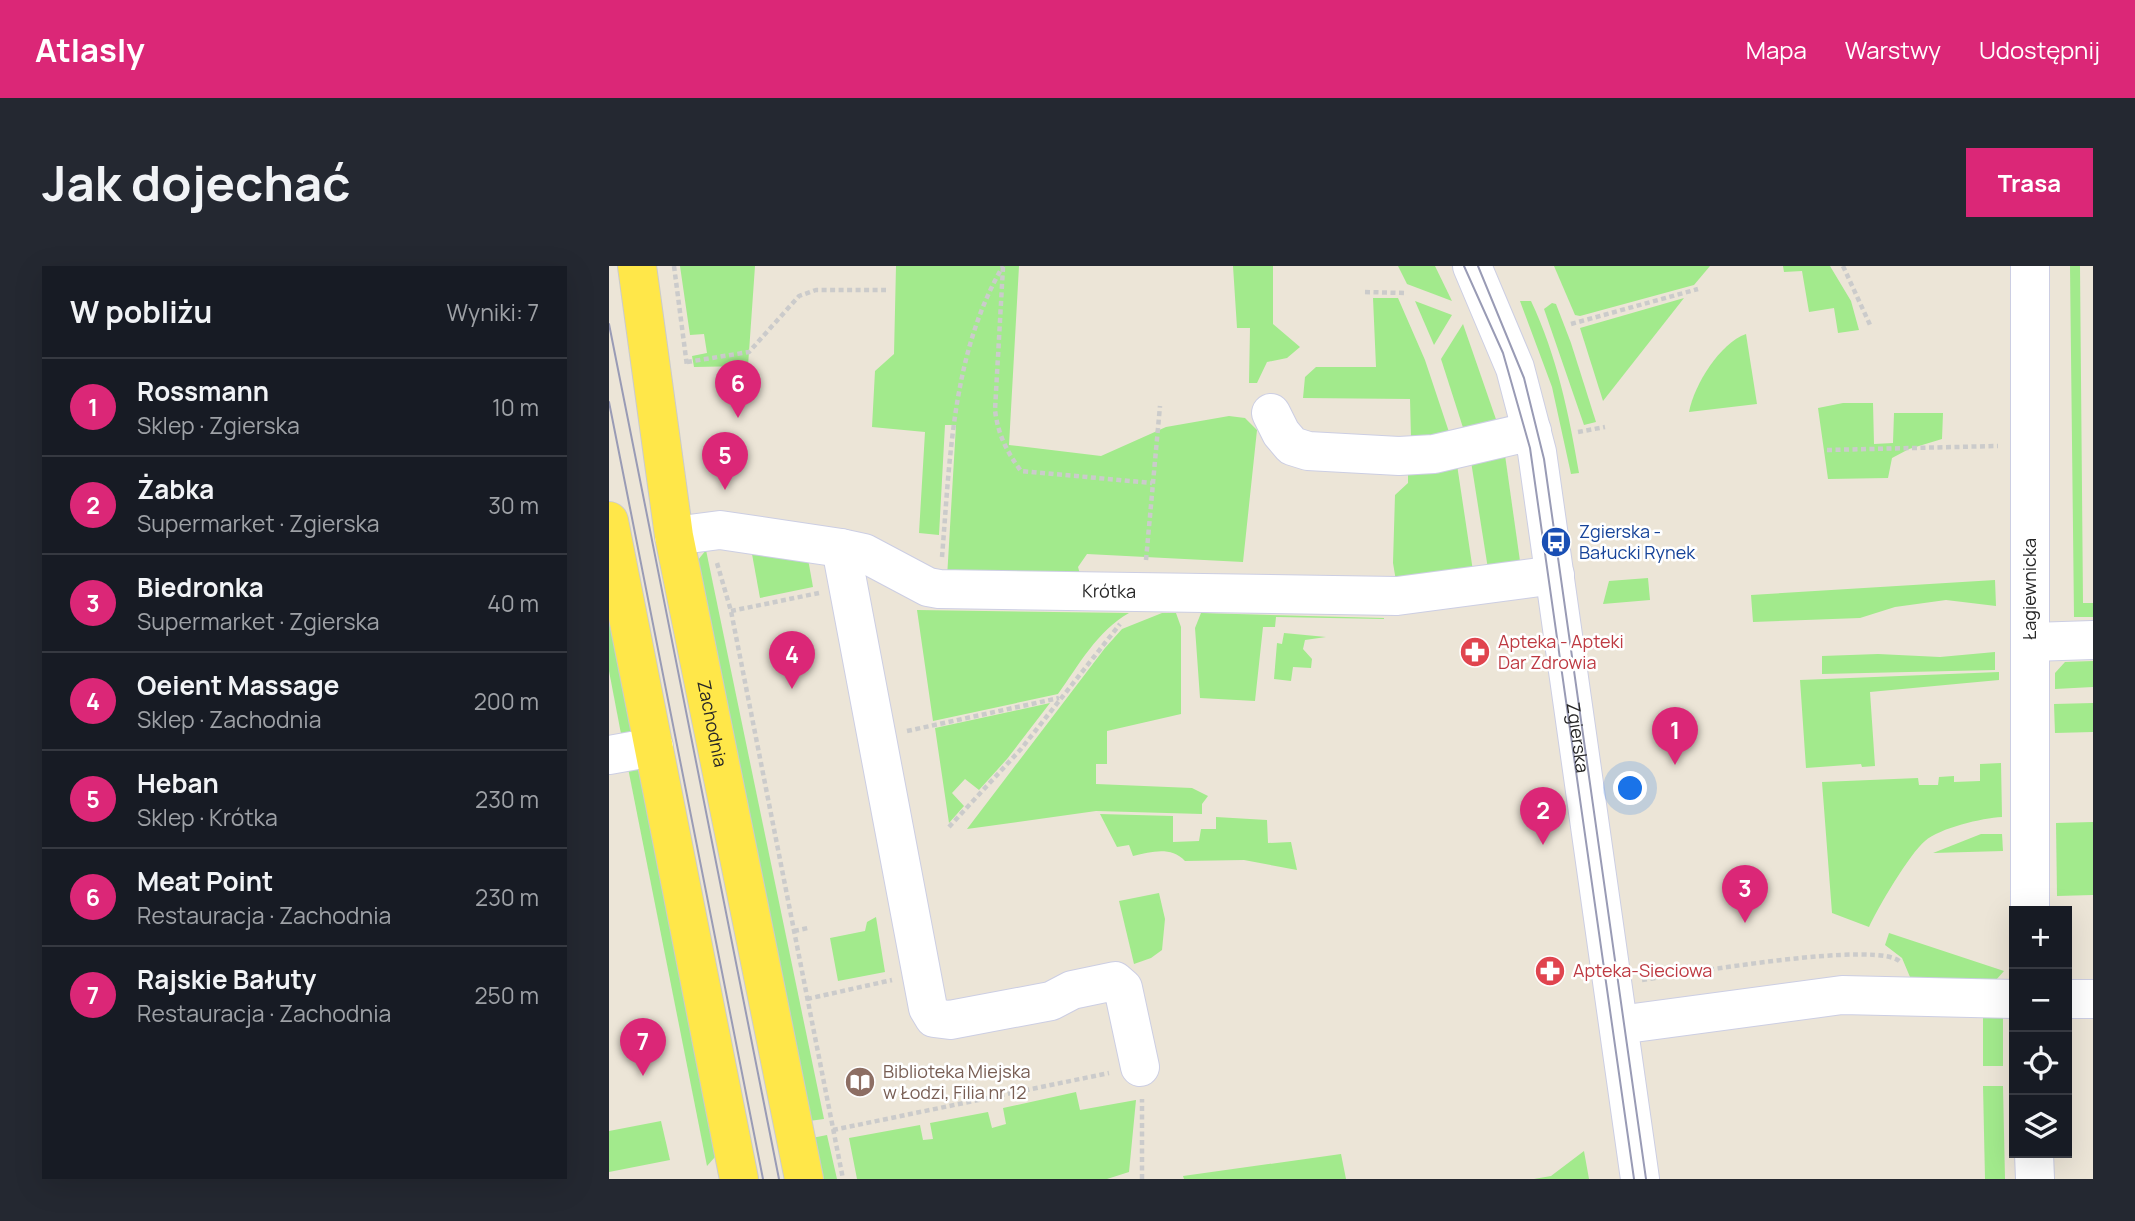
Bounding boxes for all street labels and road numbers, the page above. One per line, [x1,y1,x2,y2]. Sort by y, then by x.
street label: Łagiewnicka [2017,538,2041,640]
street label: Krótka [1082,578,1136,603]
street label: Zachodnia [692,678,733,769]
street label: Zgierska [1562,701,1595,774]

